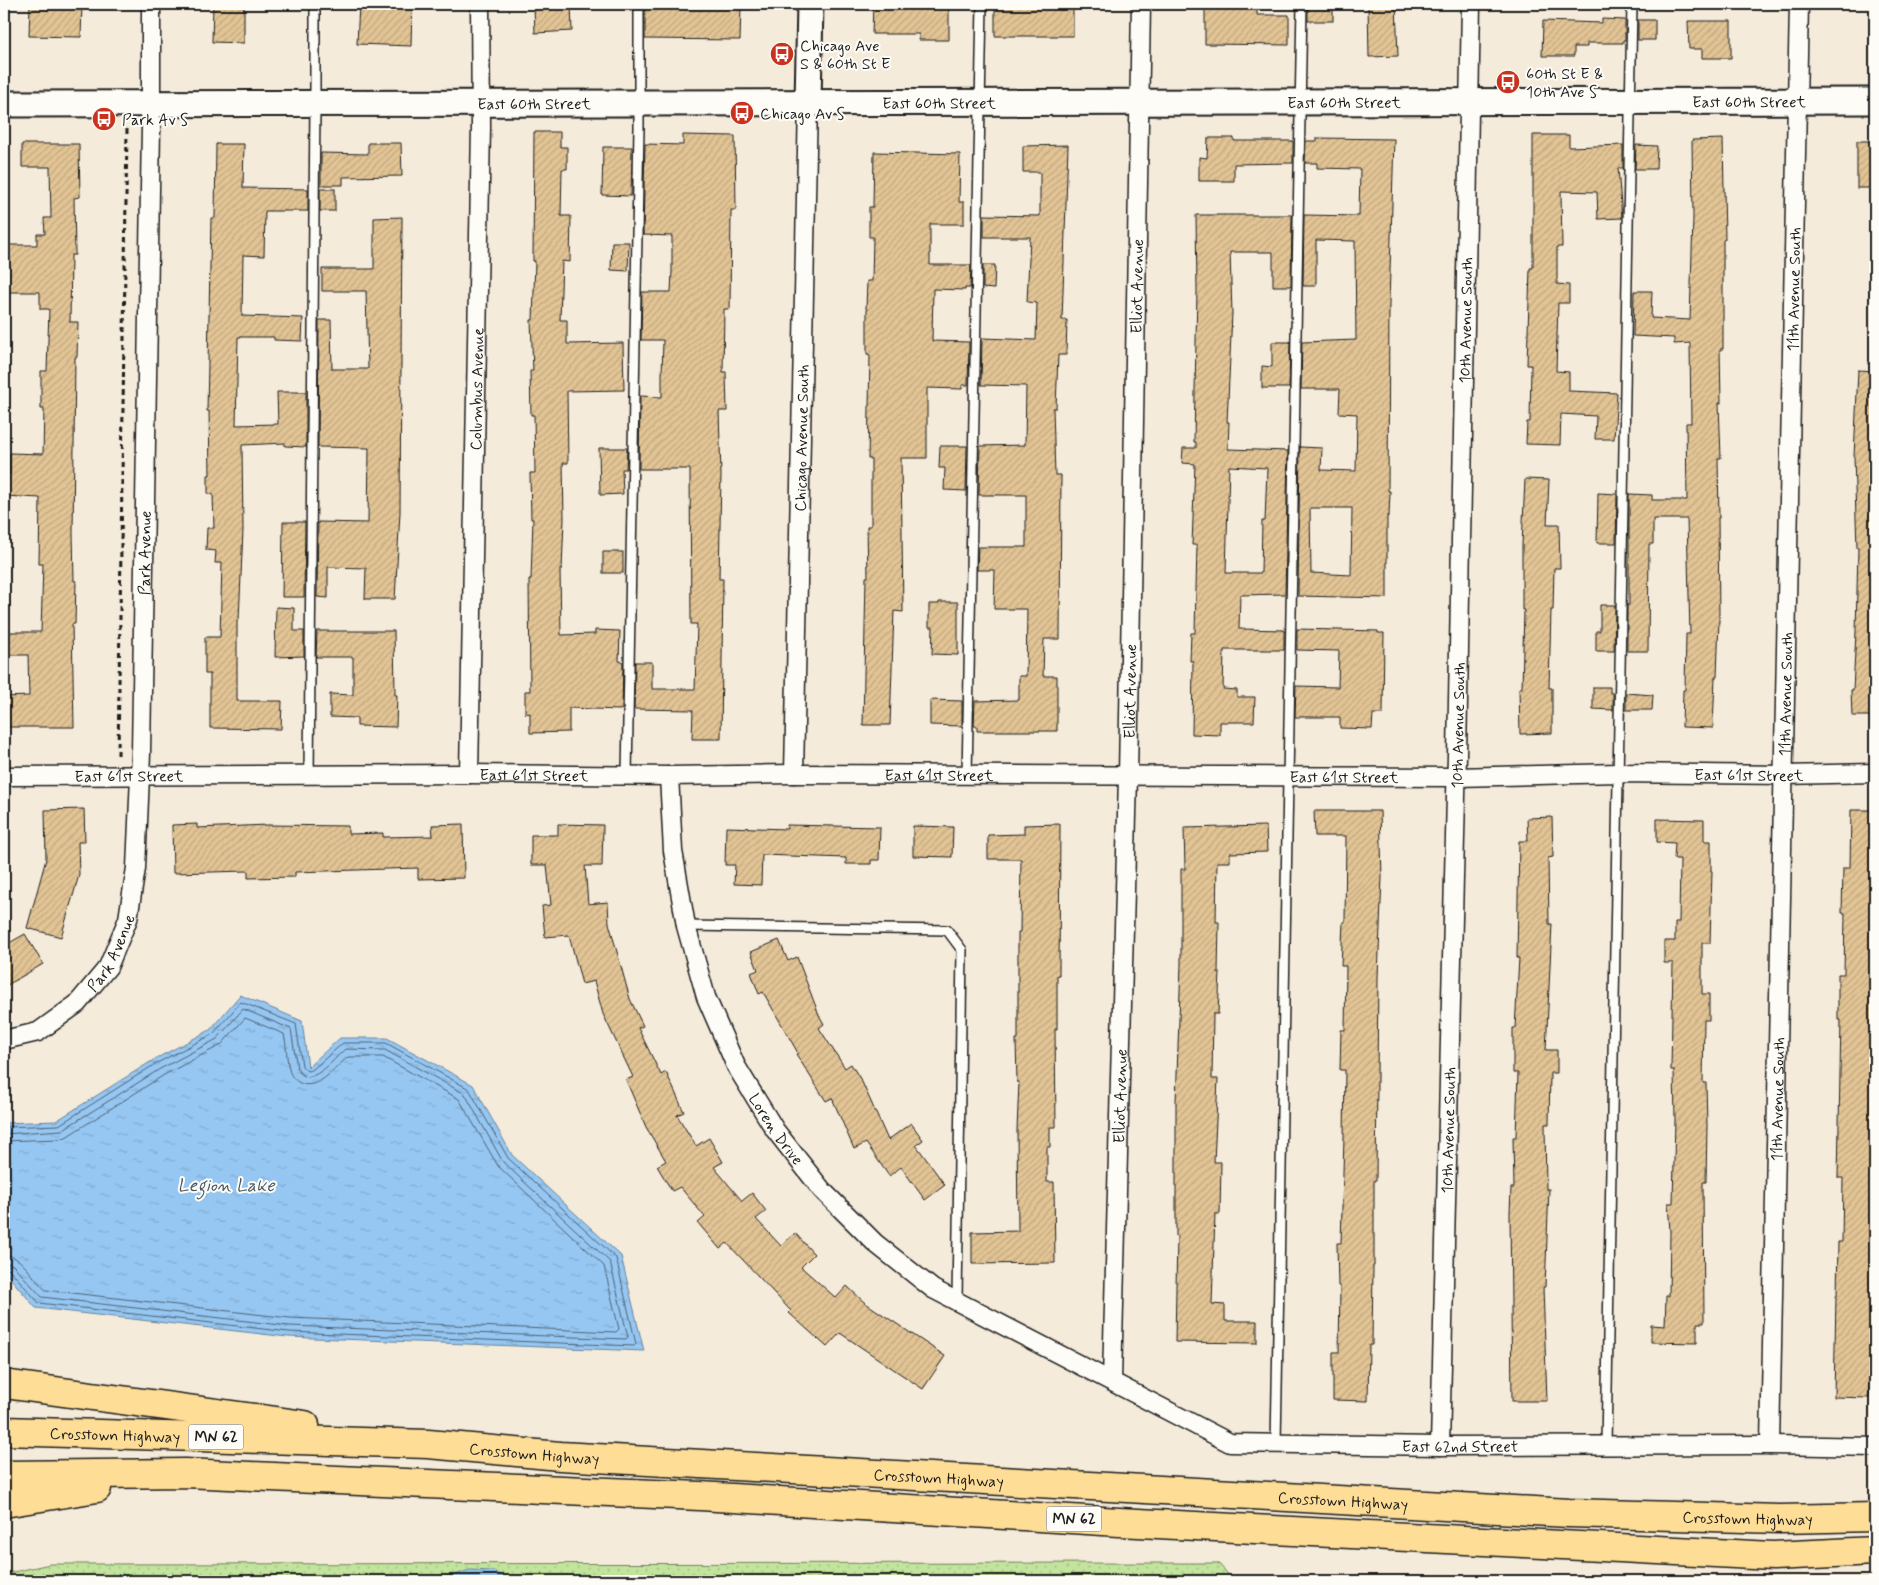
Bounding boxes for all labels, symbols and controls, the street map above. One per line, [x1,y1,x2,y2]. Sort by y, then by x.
place label: Chicago Ave S & 60th St E [800,36,890,75]
bus stop icon: Chicago Ave S & 60th St E [769,41,795,67]
place label: 60th St E & 10th Ave S [1526,64,1603,103]
bus stop icon: 60th St E & 10th Ave S [1495,69,1521,95]
street label: East 60th Street [1692,92,1806,113]
street label: East 60th Street [882,93,996,115]
street label: East 60th Street [1287,93,1401,114]
street label: East 60th Street [477,94,591,115]
bus stop icon: Chicago Av S [729,100,755,126]
place label: Chicago Av S [760,104,845,125]
bus stop icon: Park Av S [91,106,117,132]
place label: Park Av S [122,110,188,131]
street label: 11th Avenue South [1783,227,1807,352]
street label: Elliot Avenue [1126,239,1149,334]
street label: 10th Avenue South [1455,257,1478,384]
street label: Columbus Avenue [466,327,489,451]
street label: Chicago Avenue South [790,364,815,512]
street label: Park Avenue [135,511,157,595]
street label: 11th Avenue South [1775,632,1798,756]
street label: Elliot Avenue [1120,644,1142,739]
street label: 10th Avenue South [1447,662,1471,789]
street label: East 61st Street [479,765,589,787]
street label: East 61st Street [884,765,994,787]
street label: East 61st Street [1694,765,1804,787]
street label: East 61st Street [75,766,184,788]
street label: East 61st Street [1289,767,1399,789]
street label: Park Avenue [83,914,140,996]
street label: 11th Avenue South [1767,1037,1790,1161]
street label: Elliot Avenue [1109,1049,1133,1144]
street label: 10th Avenue South [1437,1067,1461,1194]
street label: Loren Drive [743,1090,807,1170]
water label: Legion Lake [177,1174,275,1200]
street label: Crosstown Highway [49,1423,180,1448]
road number: MN 62 [188,1424,244,1450]
street label: East 62nd Street [1402,1436,1519,1458]
street label: Crosstown Highway [468,1439,600,1470]
street label: Crosstown Highway [873,1465,1004,1493]
street label: Crosstown Highway [1277,1488,1409,1516]
road number: MN 62 [1046,1506,1102,1532]
street label: Crosstown Highway [1682,1507,1813,1531]

